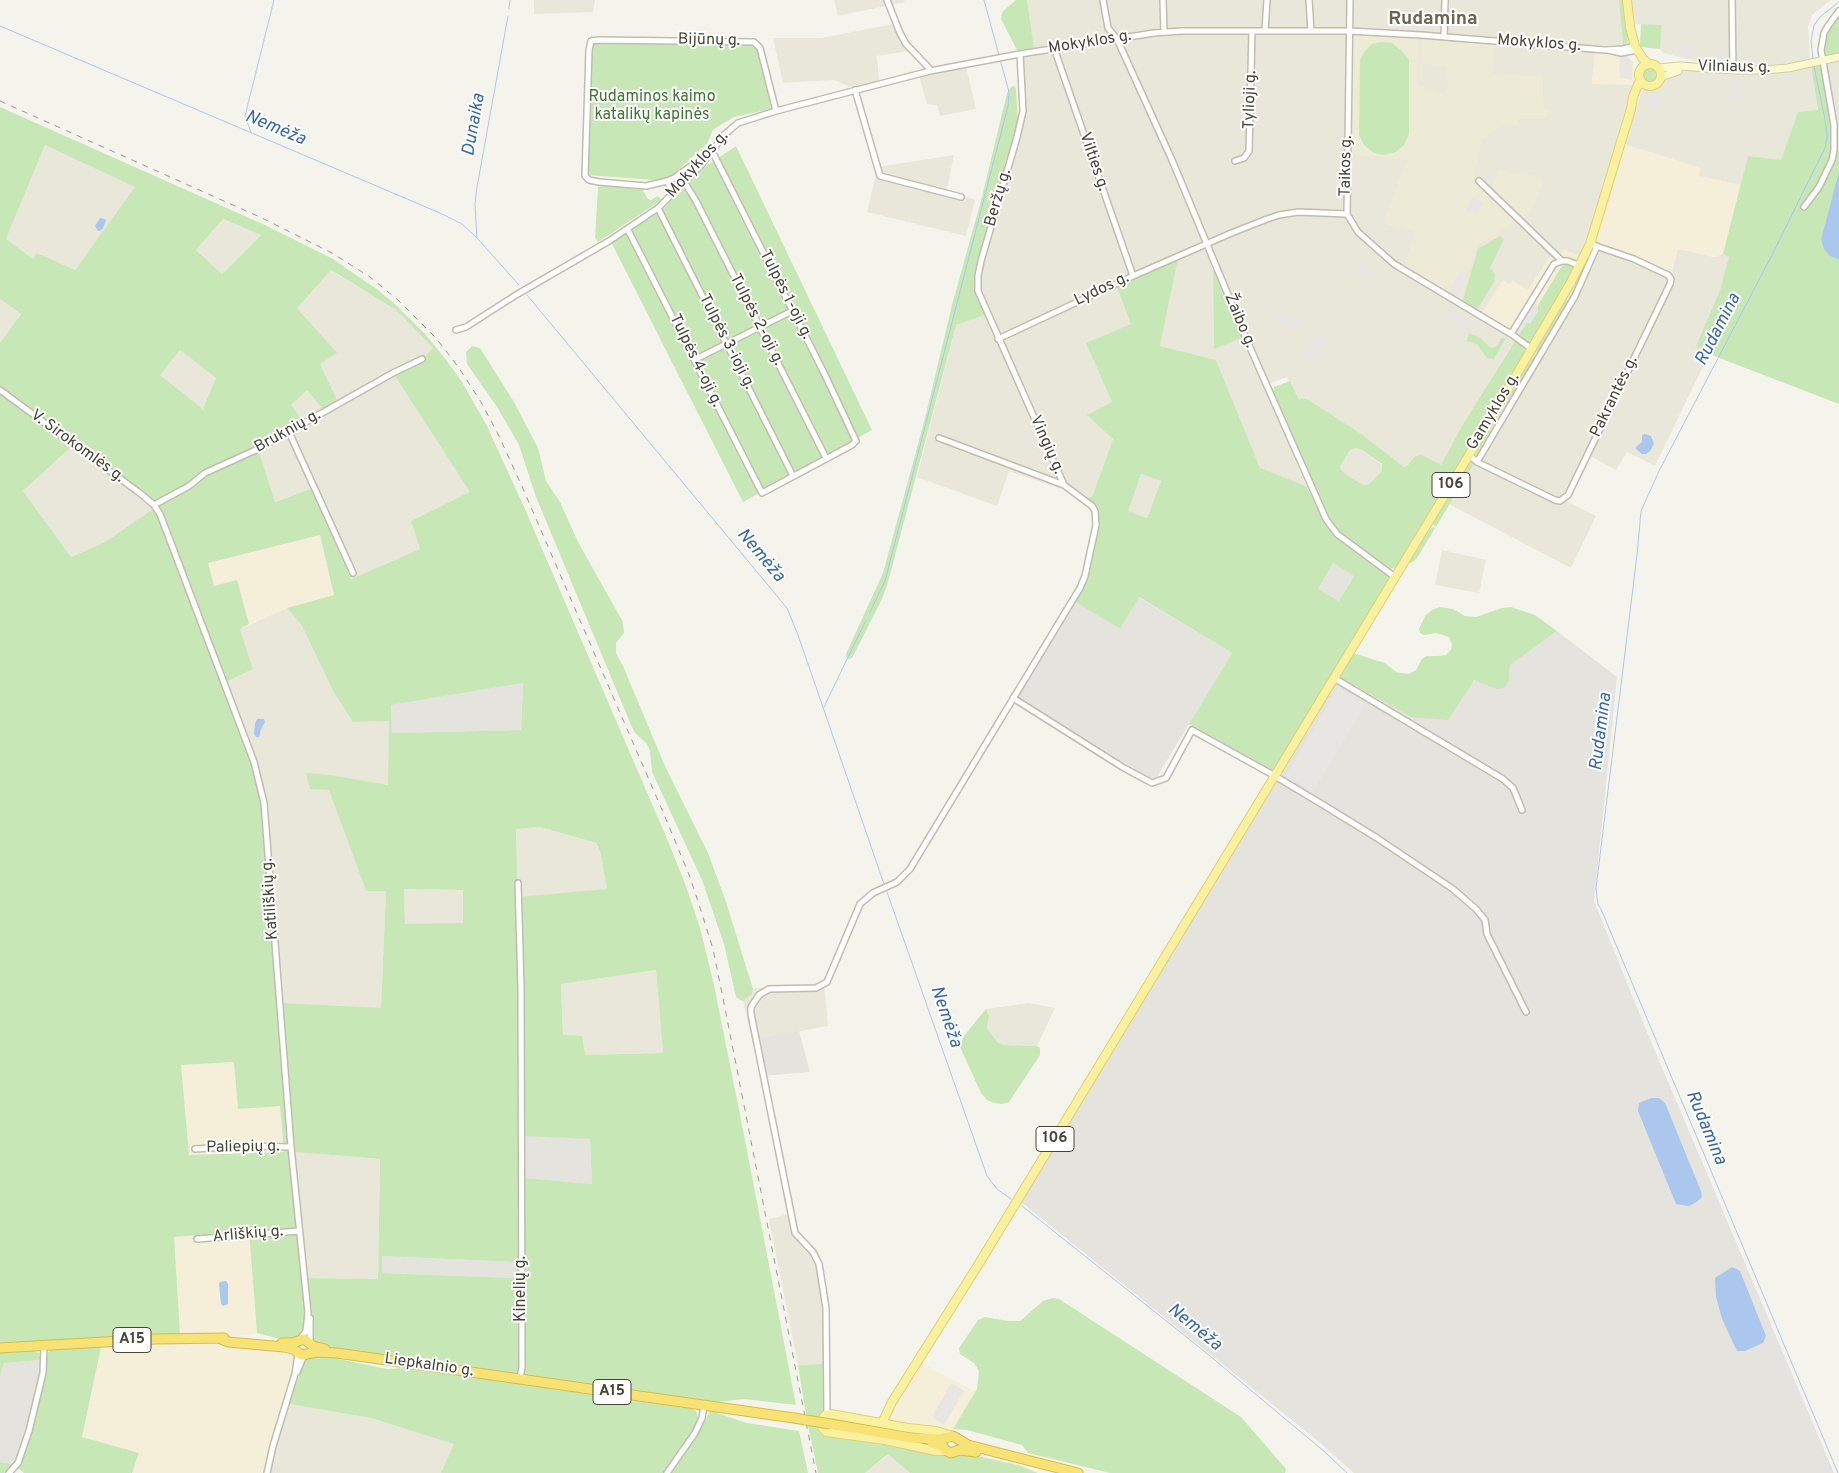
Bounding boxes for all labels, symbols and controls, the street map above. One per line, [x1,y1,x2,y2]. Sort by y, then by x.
district label: Rudamina [1388,9,1478,31]
street label: Mokyklos g. [1047,27,1133,59]
street label: Bijūnų g. [678,31,740,51]
street label: Mokyklos g. [1497,31,1581,57]
street label: Vilniaus g. [1697,58,1771,78]
street label: Tylioji g. [1240,70,1262,130]
park label: Rudaminos kaimo katalikų kapinės [588,88,716,126]
water label: Dunaika [459,92,491,158]
water label: Nemėža [242,107,308,151]
street label: Mokyklos g. [663,127,733,203]
street label: Vilties g. [1074,130,1112,194]
street label: Taikos g. [1337,135,1357,197]
street label: Beržų g. [982,167,1016,229]
street label: Tulpės 1-oji g. [754,247,816,343]
street label: Lydos g. [1072,269,1132,311]
street label: Tulpės 2-oji g. [725,271,787,369]
water label: Rudamina [1692,290,1746,370]
street label: Tulpės 3-ioji g. [694,291,758,393]
street label: Žaibo g. [1219,291,1259,351]
street label: Tulpės 4-oji g. [664,312,726,410]
street label: Pakrantės g. [1587,353,1643,441]
street label: Gamyklos g. [1463,370,1525,454]
street label: V. Sirokomlės g. [26,406,128,488]
street label: Bruknių g. [252,406,324,458]
street label: Vingių g. [1025,413,1067,477]
road number: 106 [1432,472,1470,498]
water label: Nemėža [731,525,789,587]
water label: Rudamina [1587,692,1617,772]
street label: Katiliškių g. [259,857,283,941]
water label: Nemėža [924,983,966,1051]
water label: Rudamina [1680,1088,1730,1168]
road number: 106 [1036,1126,1074,1152]
street label: Paliepių g. [206,1138,280,1158]
street label: Arliškių g. [212,1222,284,1248]
street label: Kinelių g. [512,1256,532,1322]
water label: Nemėža [1163,1300,1225,1356]
road number: A15 [113,1328,151,1352]
street label: Liepkalnio g. [383,1350,475,1382]
road number: A15 [593,1380,631,1404]

